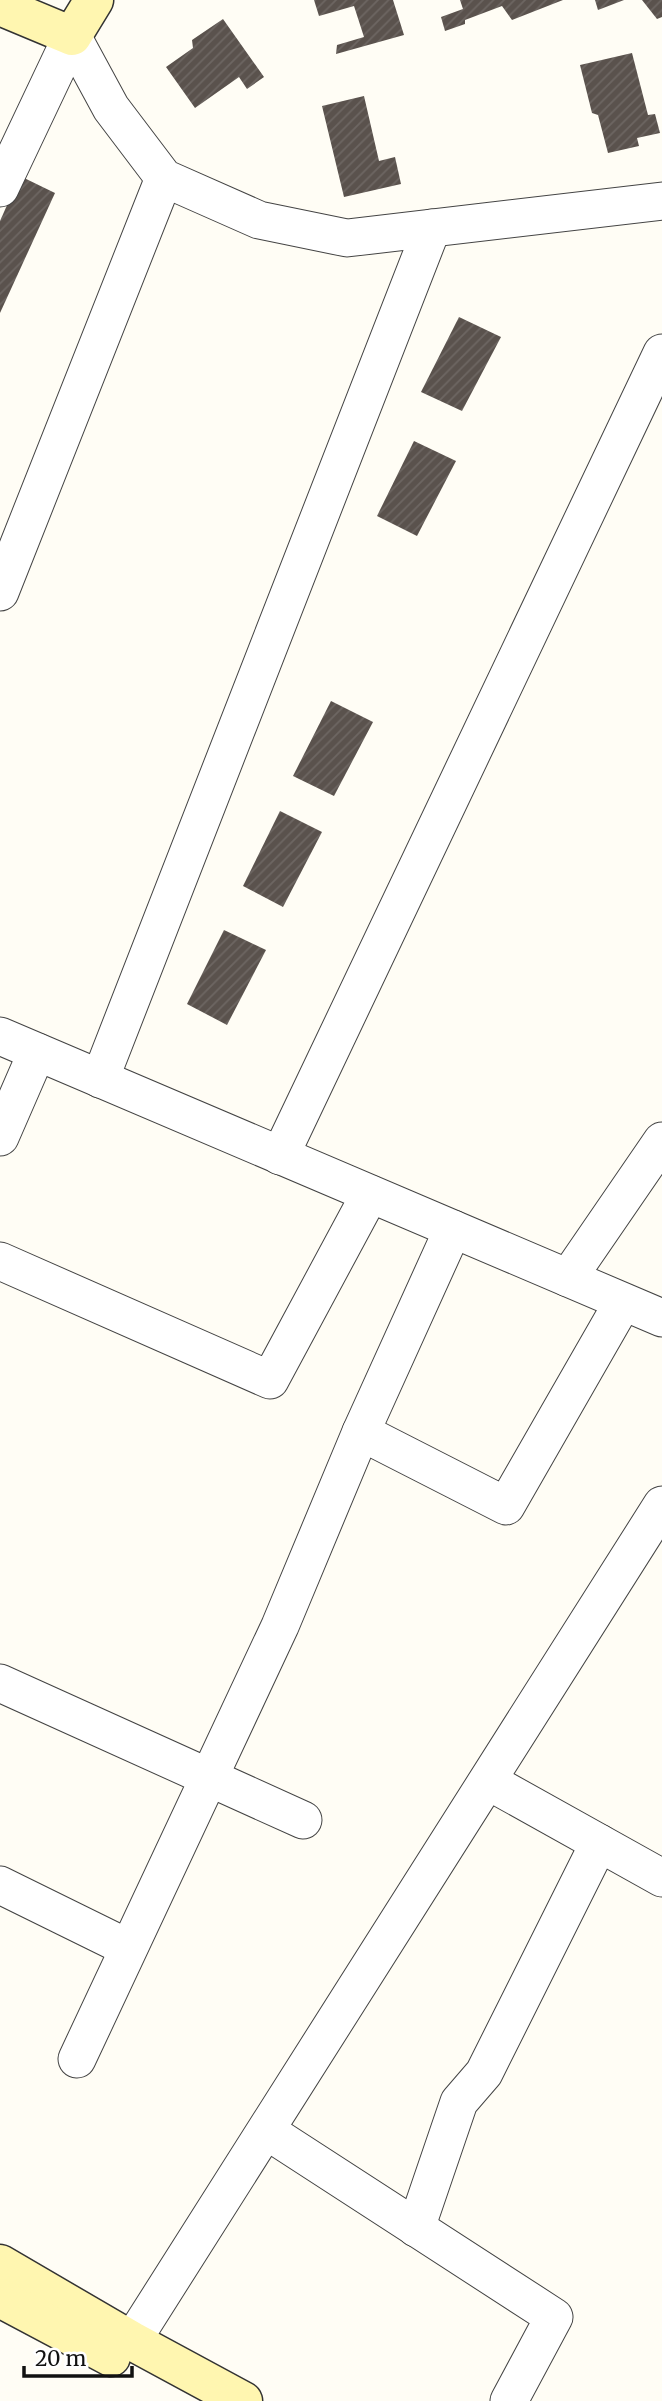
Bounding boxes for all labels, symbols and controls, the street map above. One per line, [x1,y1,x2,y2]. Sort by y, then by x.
scale bar [24,2334,133,2378]
text: 20 m [35,2345,87,2372]

